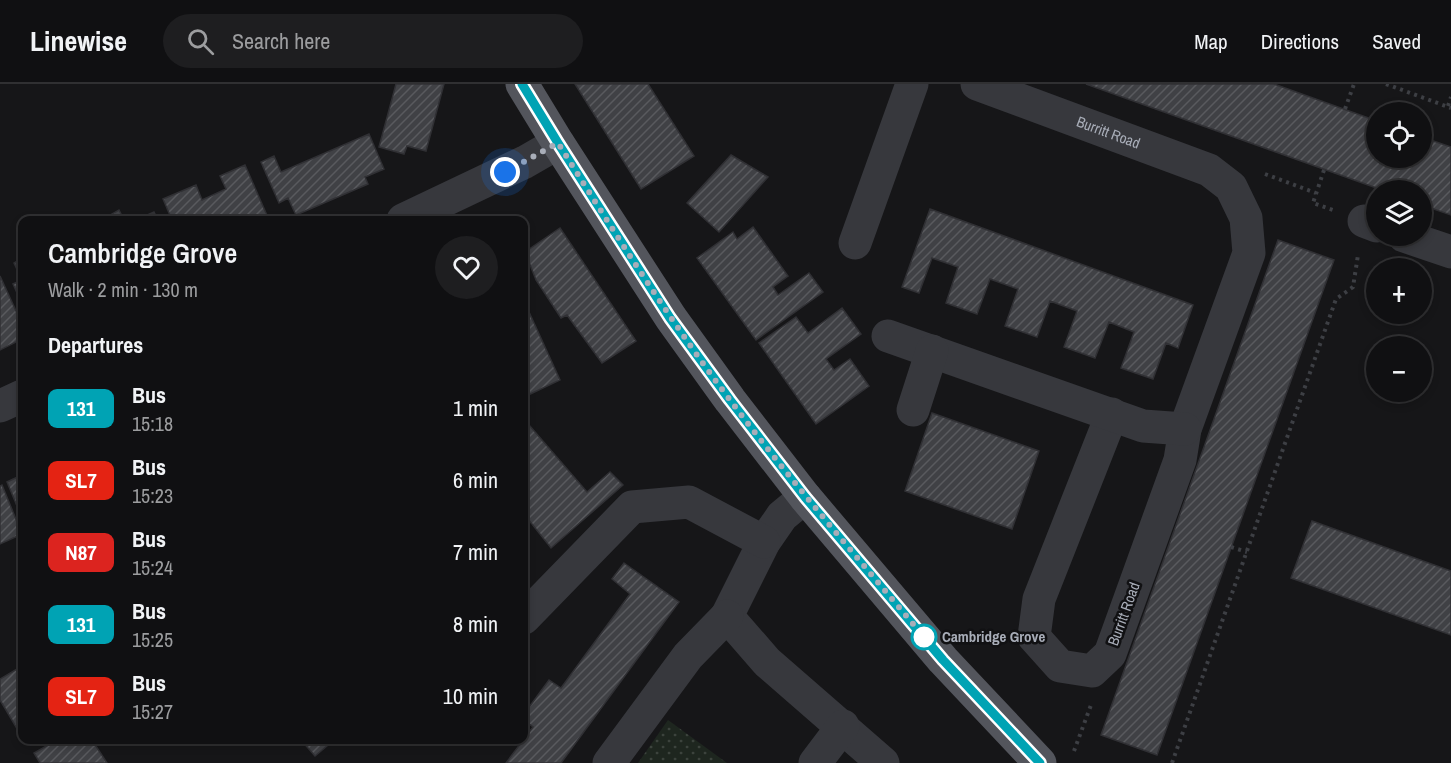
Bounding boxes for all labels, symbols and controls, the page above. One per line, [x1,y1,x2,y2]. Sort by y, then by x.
search box [163,14,583,68]
text: Linewise [30,22,127,60]
icon: search [184,25,217,58]
text: Search here [232,26,330,56]
text: Map [1194,27,1228,56]
text: Directions [1261,27,1339,56]
text: Saved [1372,27,1421,56]
map controls [1366,102,1432,402]
button: locate [1366,102,1432,168]
street label: Burritt Road [1074,111,1143,154]
your location [490,157,520,187]
button: layers [1366,180,1432,246]
text: Cambridge Grove [48,234,237,272]
button: heart [435,236,498,299]
button: + [1366,258,1432,324]
text: Walk · 2 min · 130 m [48,276,198,303]
text: Departures [48,330,143,360]
button: − [1366,336,1432,402]
text: Bus [132,380,166,410]
text: 1 min [453,393,498,423]
text: 131 [67,394,95,423]
text: 15:18 [132,410,173,437]
text: Bus [132,452,166,482]
text: 6 min [453,465,498,495]
text: SL7 [65,466,97,495]
text: 15:23 [132,482,173,509]
text: Bus [132,524,166,554]
text: 7 min [453,537,498,567]
text: N87 [65,538,97,567]
text: 15:24 [132,554,173,581]
street label: Burritt Road [1102,579,1145,649]
text: Bus [132,596,166,626]
text: 8 min [453,609,498,639]
text: 131 [67,610,95,639]
marker: Cambridge Grove [911,624,937,650]
text: 15:25 [132,626,173,653]
place label: Cambridge Grove [942,626,1045,647]
text: Bus [132,668,166,698]
text: 10 min [443,681,498,711]
text: SL7 [65,682,97,711]
text: 15:27 [132,698,173,725]

